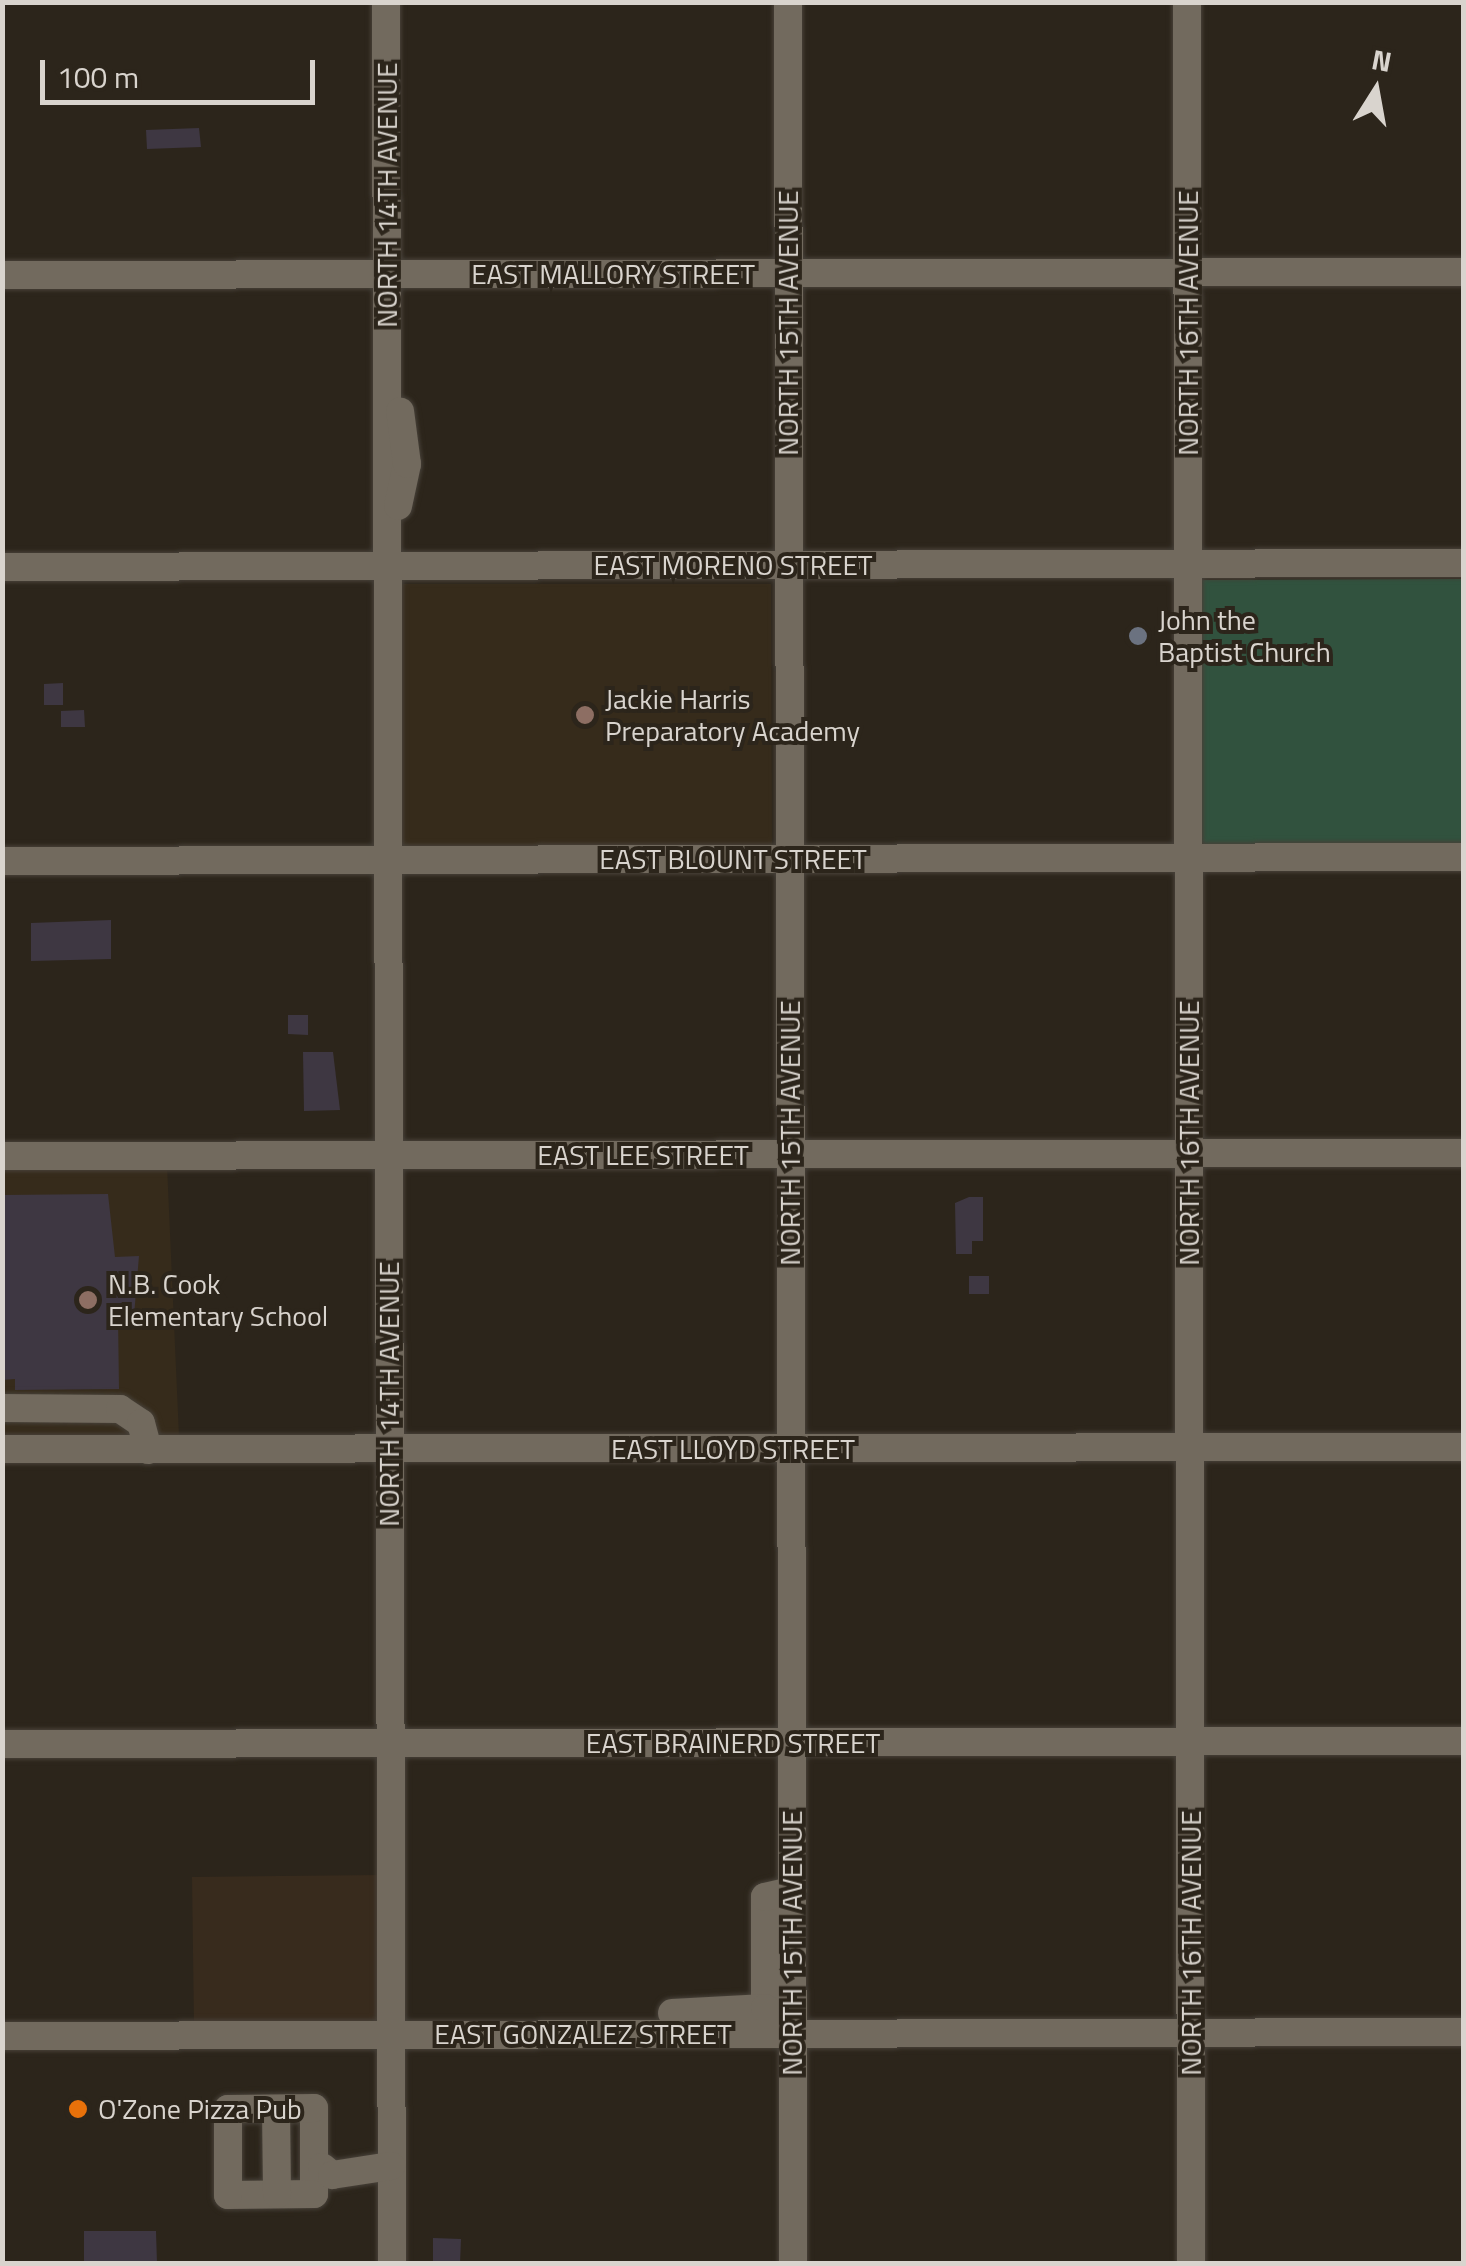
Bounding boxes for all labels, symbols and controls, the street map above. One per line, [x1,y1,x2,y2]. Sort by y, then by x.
text: N [1368,37,1395,83]
scale bar [45,40,320,102]
north arrow [1326,40,1426,140]
text: 100 m [57,54,139,100]
street label: NORTH 14TH AVENUE [370,62,404,328]
street label: NORTH 15TH AVENUE [771,190,805,456]
street label: NORTH 16TH AVENUE [1171,190,1205,456]
street label: EAST MALLORY STREET [471,257,755,291]
street label: EAST MORENO STREET [593,548,873,582]
place label: John the Baptist Church [1158,603,1331,669]
marker: John the Baptist Church [1127,625,1149,647]
place label: Jackie Harris Preparatory Academy [605,682,860,748]
marker: Jackie Harris Preparatory Academy [574,704,596,726]
street label: EAST BLOUNT STREET [599,842,867,876]
street label: NORTH 15TH AVENUE [773,1000,807,1266]
street label: NORTH 16TH AVENUE [1172,1000,1206,1266]
street label: EAST LEE STREET [537,1138,749,1172]
street label: NORTH 14TH AVENUE [372,1261,406,1527]
place label: N.B. Cook Elementary School [108,1267,328,1333]
marker: N.B. Cook Elementary School [77,1289,99,1311]
street label: EAST LLOYD STREET [611,1432,855,1466]
street label: EAST BRAINERD STREET [586,1726,880,1760]
street label: NORTH 15TH AVENUE [775,1810,809,2076]
street label: NORTH 16TH AVENUE [1174,1810,1208,2076]
street label: EAST GONZALEZ STREET [434,2017,732,2051]
place label: O'Zone Pizza Pub [98,2092,302,2126]
marker: O'Zone Pizza Pub [67,2098,89,2120]

